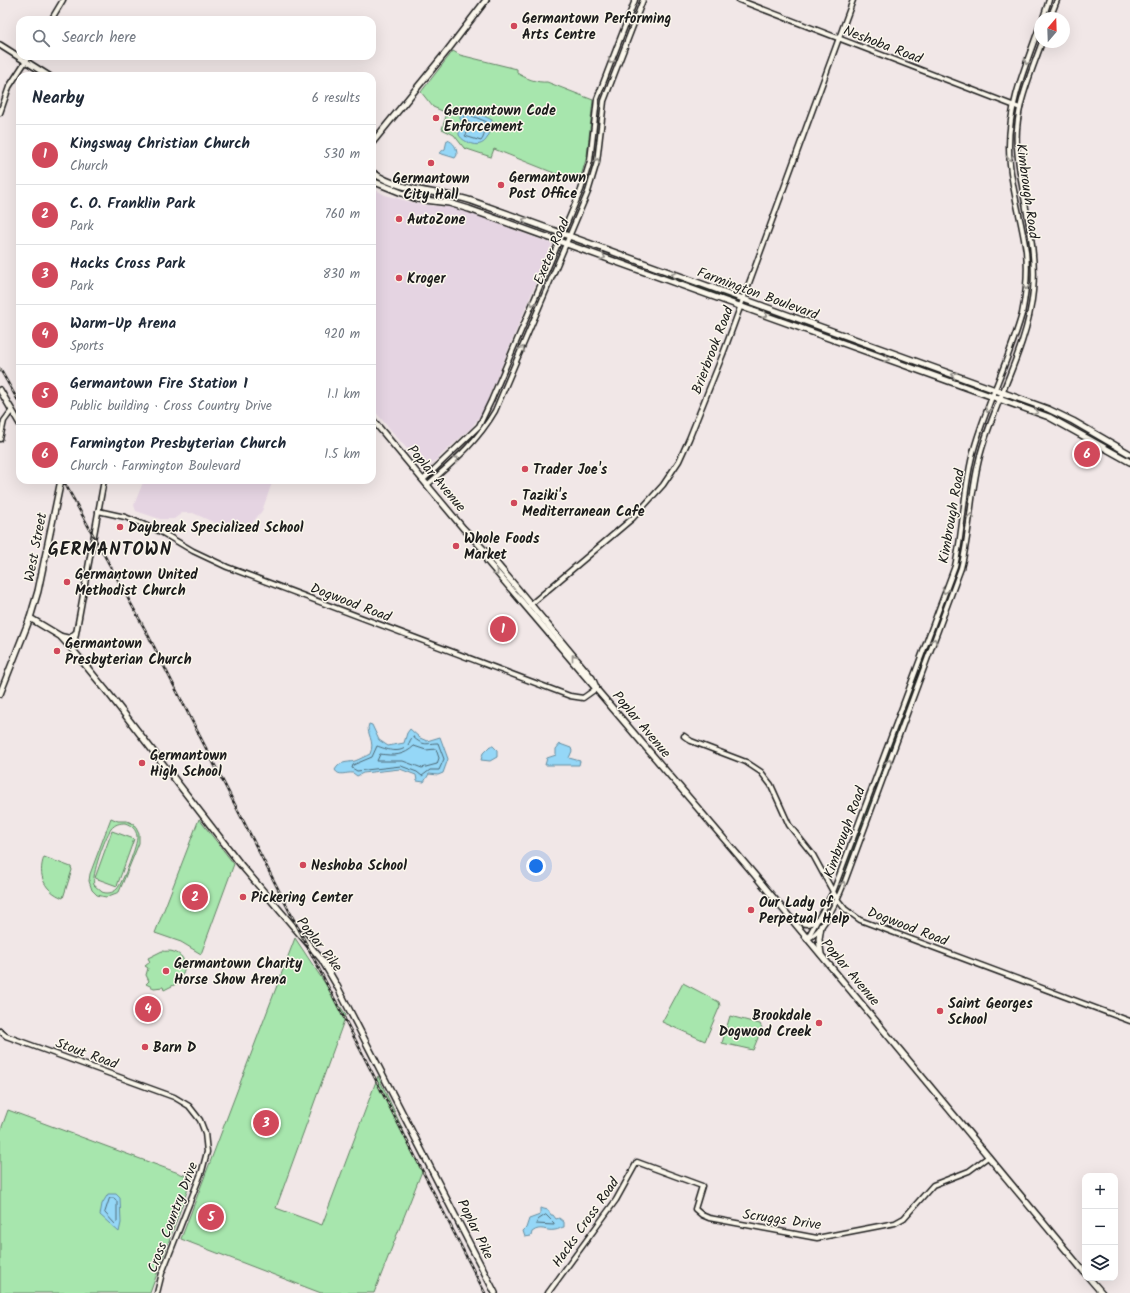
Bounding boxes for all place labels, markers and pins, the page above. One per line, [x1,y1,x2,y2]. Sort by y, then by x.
place label: Germantown Performing Arts Centre [522,8,671,46]
marker: Germantown Performing Arts Centre [509,21,519,31]
place label: Germantown Code Enforcement [444,100,556,138]
marker: Germantown Code Enforcement [431,113,441,123]
marker: Germantown City Hall [426,158,436,168]
place label: Germantown Post Office [509,167,586,205]
place label: Germantown City Hall [392,168,470,206]
marker: Germantown Post Office [496,180,506,190]
place label: AutoZone [407,209,466,231]
marker: AutoZone [394,214,404,224]
place label: Kroger [407,268,446,290]
marker: Kroger [394,273,404,283]
pin: 6 [1074,439,1100,469]
place label: Trader Joe's [533,459,608,481]
marker: Trader Joe's [520,464,530,474]
place label: Taziki's Mediterranean Cafe [522,485,645,523]
marker: Taziki's Mediterranean Cafe [509,498,519,508]
place label: Daybreak Specialized School [128,517,304,539]
marker: Daybreak Specialized School [115,522,125,532]
place label: Whole Foods Market [464,528,540,566]
marker: Whole Foods Market [451,541,461,551]
place label: Germantown United Methodist Church [75,564,198,602]
marker: Germantown United Methodist Church [62,577,72,587]
pin: 1 [490,614,516,644]
place label: Germantown Presbyterian Church [65,633,192,671]
marker: Germantown Presbyterian Church [52,646,62,656]
place label: Germantown High School [150,745,227,783]
marker: Germantown High School [137,758,147,768]
place label: Neshoba School [311,855,407,877]
marker: Neshoba School [298,860,308,870]
pin: 2 [182,882,208,912]
place label: Pickering Center [251,887,354,909]
marker: Pickering Center [238,892,248,902]
place label: Our Lady of Perpetual Help [759,892,850,930]
marker: Our Lady of Perpetual Help [746,905,756,915]
place label: Germantown Charity Horse Show Arena [174,953,303,991]
marker: Germantown Charity Horse Show Arena [161,966,171,976]
place label: Saint Georges School [948,993,1033,1031]
pin: 4 [135,994,161,1024]
place label: Brookdale Dogwood Creek [719,1005,812,1043]
marker: Saint Georges School [935,1006,945,1016]
marker: Brookdale Dogwood Creek [814,1018,824,1028]
place label: Barn D [153,1037,196,1059]
marker: Barn D [140,1042,150,1052]
pin: 3 [253,1108,279,1138]
pin: 5 [198,1202,224,1232]

